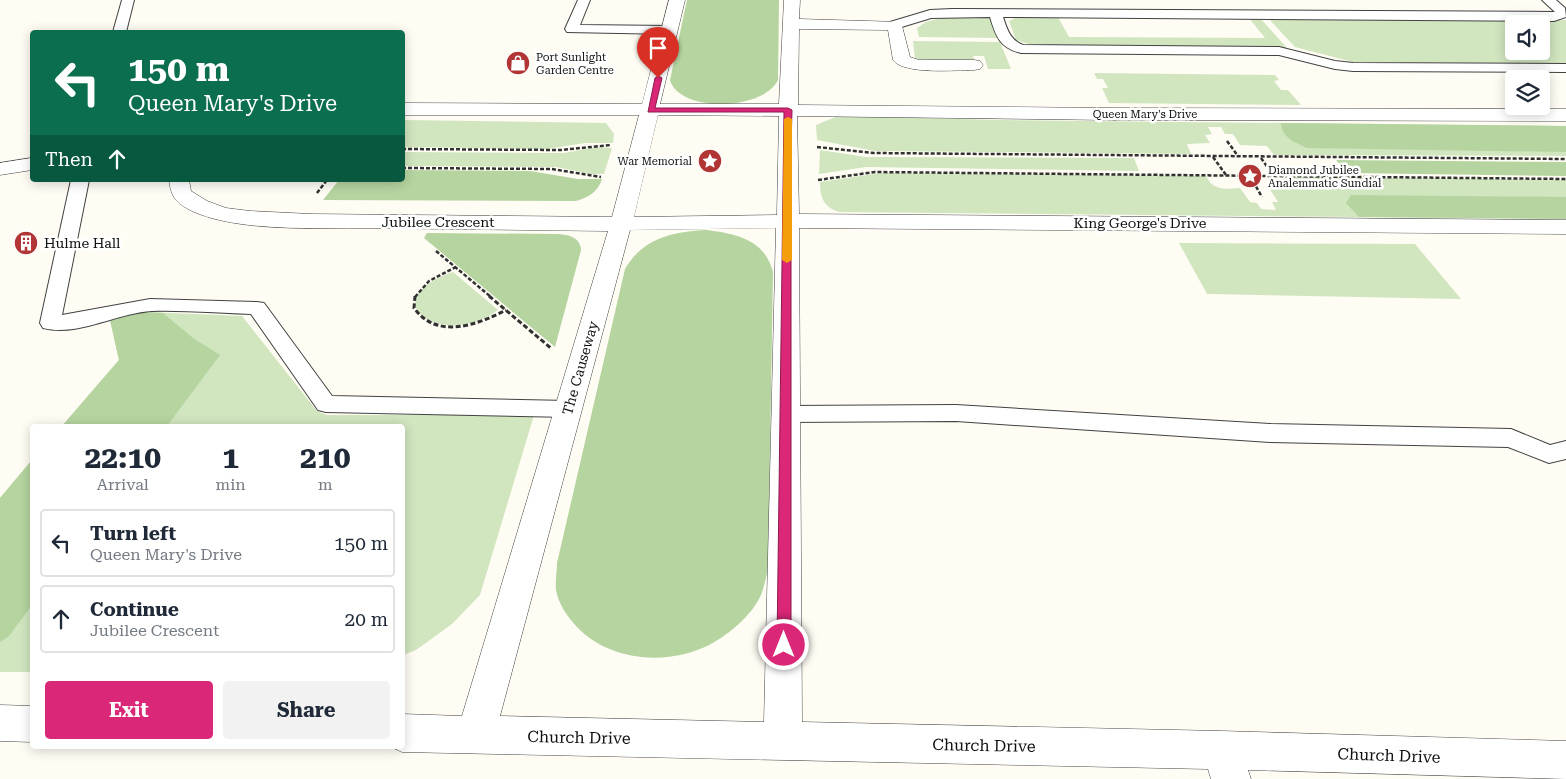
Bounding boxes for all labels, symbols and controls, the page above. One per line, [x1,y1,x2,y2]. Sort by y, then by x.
map controls [1505,15,1550,115]
button: sound [1505,15,1550,60]
pin [637,27,679,78]
icon: arrive [644,34,672,62]
text: 150 m [128,49,229,90]
icon: left [45,50,110,115]
shop icon: Port Sunlight Garden Centre [505,50,531,76]
place label: Port Sunlight Garden Centre [536,51,614,77]
button: layers [1505,70,1550,115]
text: Queen Mary's Drive [128,91,337,116]
street label: Queen Mary's Drive [1093,108,1197,121]
icon: ahead [103,145,131,173]
text: Then [45,148,93,171]
place icon: War Memorial [697,148,723,174]
place label: War Memorial [617,155,693,168]
place icon: Diamond Jubilee Analemmatic Sundial [1237,163,1263,189]
place label: Diamond Jubilee Analemmatic Sundial [1268,164,1382,190]
street label: Jubilee Crescent [382,214,495,230]
street label: King George's Drive [1074,215,1207,231]
building icon: Hulme Hall [13,230,39,256]
place label: Hulme Hall [44,235,121,251]
street label: The Causeway [559,319,601,417]
text: 22:10 [84,440,161,475]
text: 1 [222,440,239,475]
text: 210 [300,440,350,475]
text: Arrival [97,475,149,494]
text: min [216,475,246,494]
text: m [318,475,333,494]
text: Turn left [90,522,176,545]
icon: left [47,529,75,557]
text: 150 m [334,532,388,555]
text: Queen Mary's Drive [90,545,242,564]
text: Continue [90,598,179,621]
icon: ahead [47,605,75,633]
text: 20 m [345,608,388,631]
position arrow [757,618,809,670]
text: Jubilee Crescent [90,621,219,640]
button: Exit [45,681,213,739]
button: Share [223,681,390,739]
street label: Church Drive [527,727,631,748]
street label: Church Drive [932,735,1036,756]
street label: Church Drive [1337,744,1441,767]

